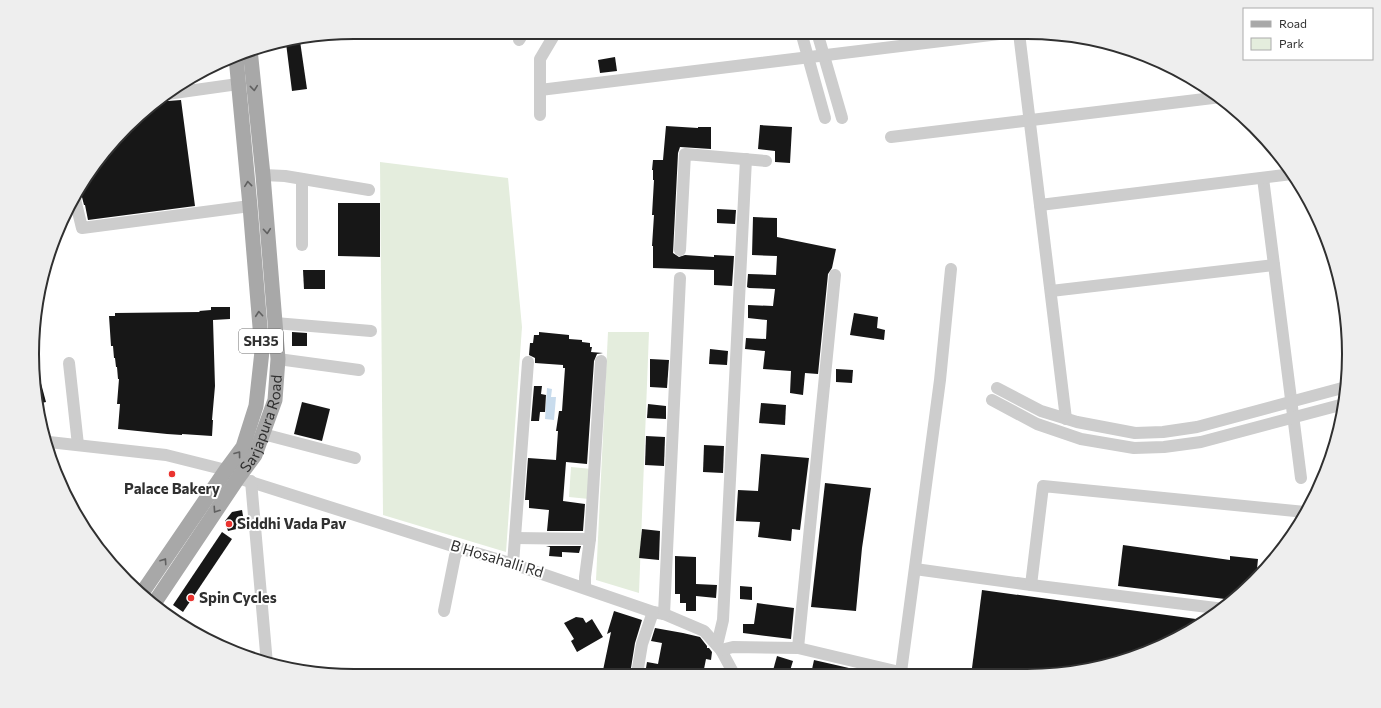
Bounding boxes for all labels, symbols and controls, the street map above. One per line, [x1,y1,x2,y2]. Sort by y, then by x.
legend [1243,8,1373,60]
text: Road [1279,16,1307,30]
text: Park [1279,36,1305,50]
one-way arrow [249,85,258,91]
one-way arrow [244,181,253,188]
one-way arrow [263,228,272,234]
one-way arrow [254,311,263,317]
road number: SH35 [239,329,283,353]
street label: Sarjapura Road [235,374,285,475]
one-way arrow [233,451,240,458]
marker: Palace Bakery [167,469,177,479]
place label: Palace Bakery [124,479,221,497]
one-way arrow [214,506,221,513]
place label: Siddhi Vada Pav [237,514,346,532]
marker: Siddhi Vada Pav [224,519,234,529]
street label: B Hosahalli Rd [449,535,546,581]
one-way arrow [159,558,167,565]
place label: Spin Cycles [199,588,277,606]
marker: Spin Cycles [186,593,196,603]

